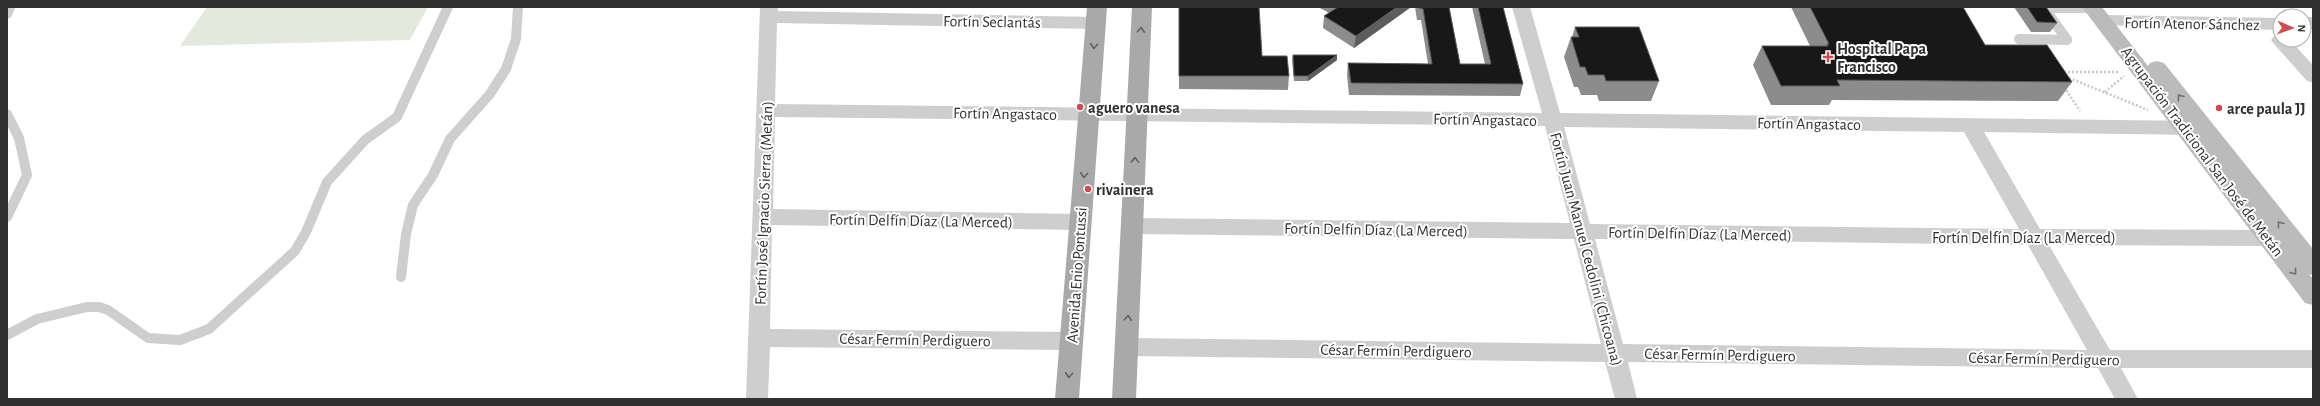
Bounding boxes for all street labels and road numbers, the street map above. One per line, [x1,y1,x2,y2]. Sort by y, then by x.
street label: Fortín Seclantás [943,13,1041,31]
street label: Fortín Atenor Sánchez [2124,15,2260,33]
street label: Agrupación Tradicional San José de Metán [2118,44,2286,260]
street label: Fortín José Ignacio Sierra (Metán) [752,101,776,305]
street label: Fortín Angastaco [953,105,1057,123]
street label: Fortín Angastaco [1433,111,1537,129]
street label: Fortín Angastaco [1757,115,1861,133]
street label: Fortín Juan Manuel Cedolini (Chicoana) [1547,131,1625,368]
street label: Avenida Enio Pontussi [1064,207,1090,344]
street label: Fortín Delfín Díaz (La Merced) [829,211,1013,231]
street label: Fortín Delfín Díaz (La Merced) [1284,220,1468,240]
street label: Fortín Delfín Díaz (La Merced) [1608,224,1792,244]
street label: Fortín Delfín Díaz (La Merced) [1932,230,2116,246]
street label: César Fermín Perdiguero [839,331,991,349]
street label: César Fermín Perdiguero [1320,342,1472,360]
street label: César Fermín Perdiguero [1644,346,1796,364]
street label: César Fermín Perdiguero [1968,350,2120,368]

